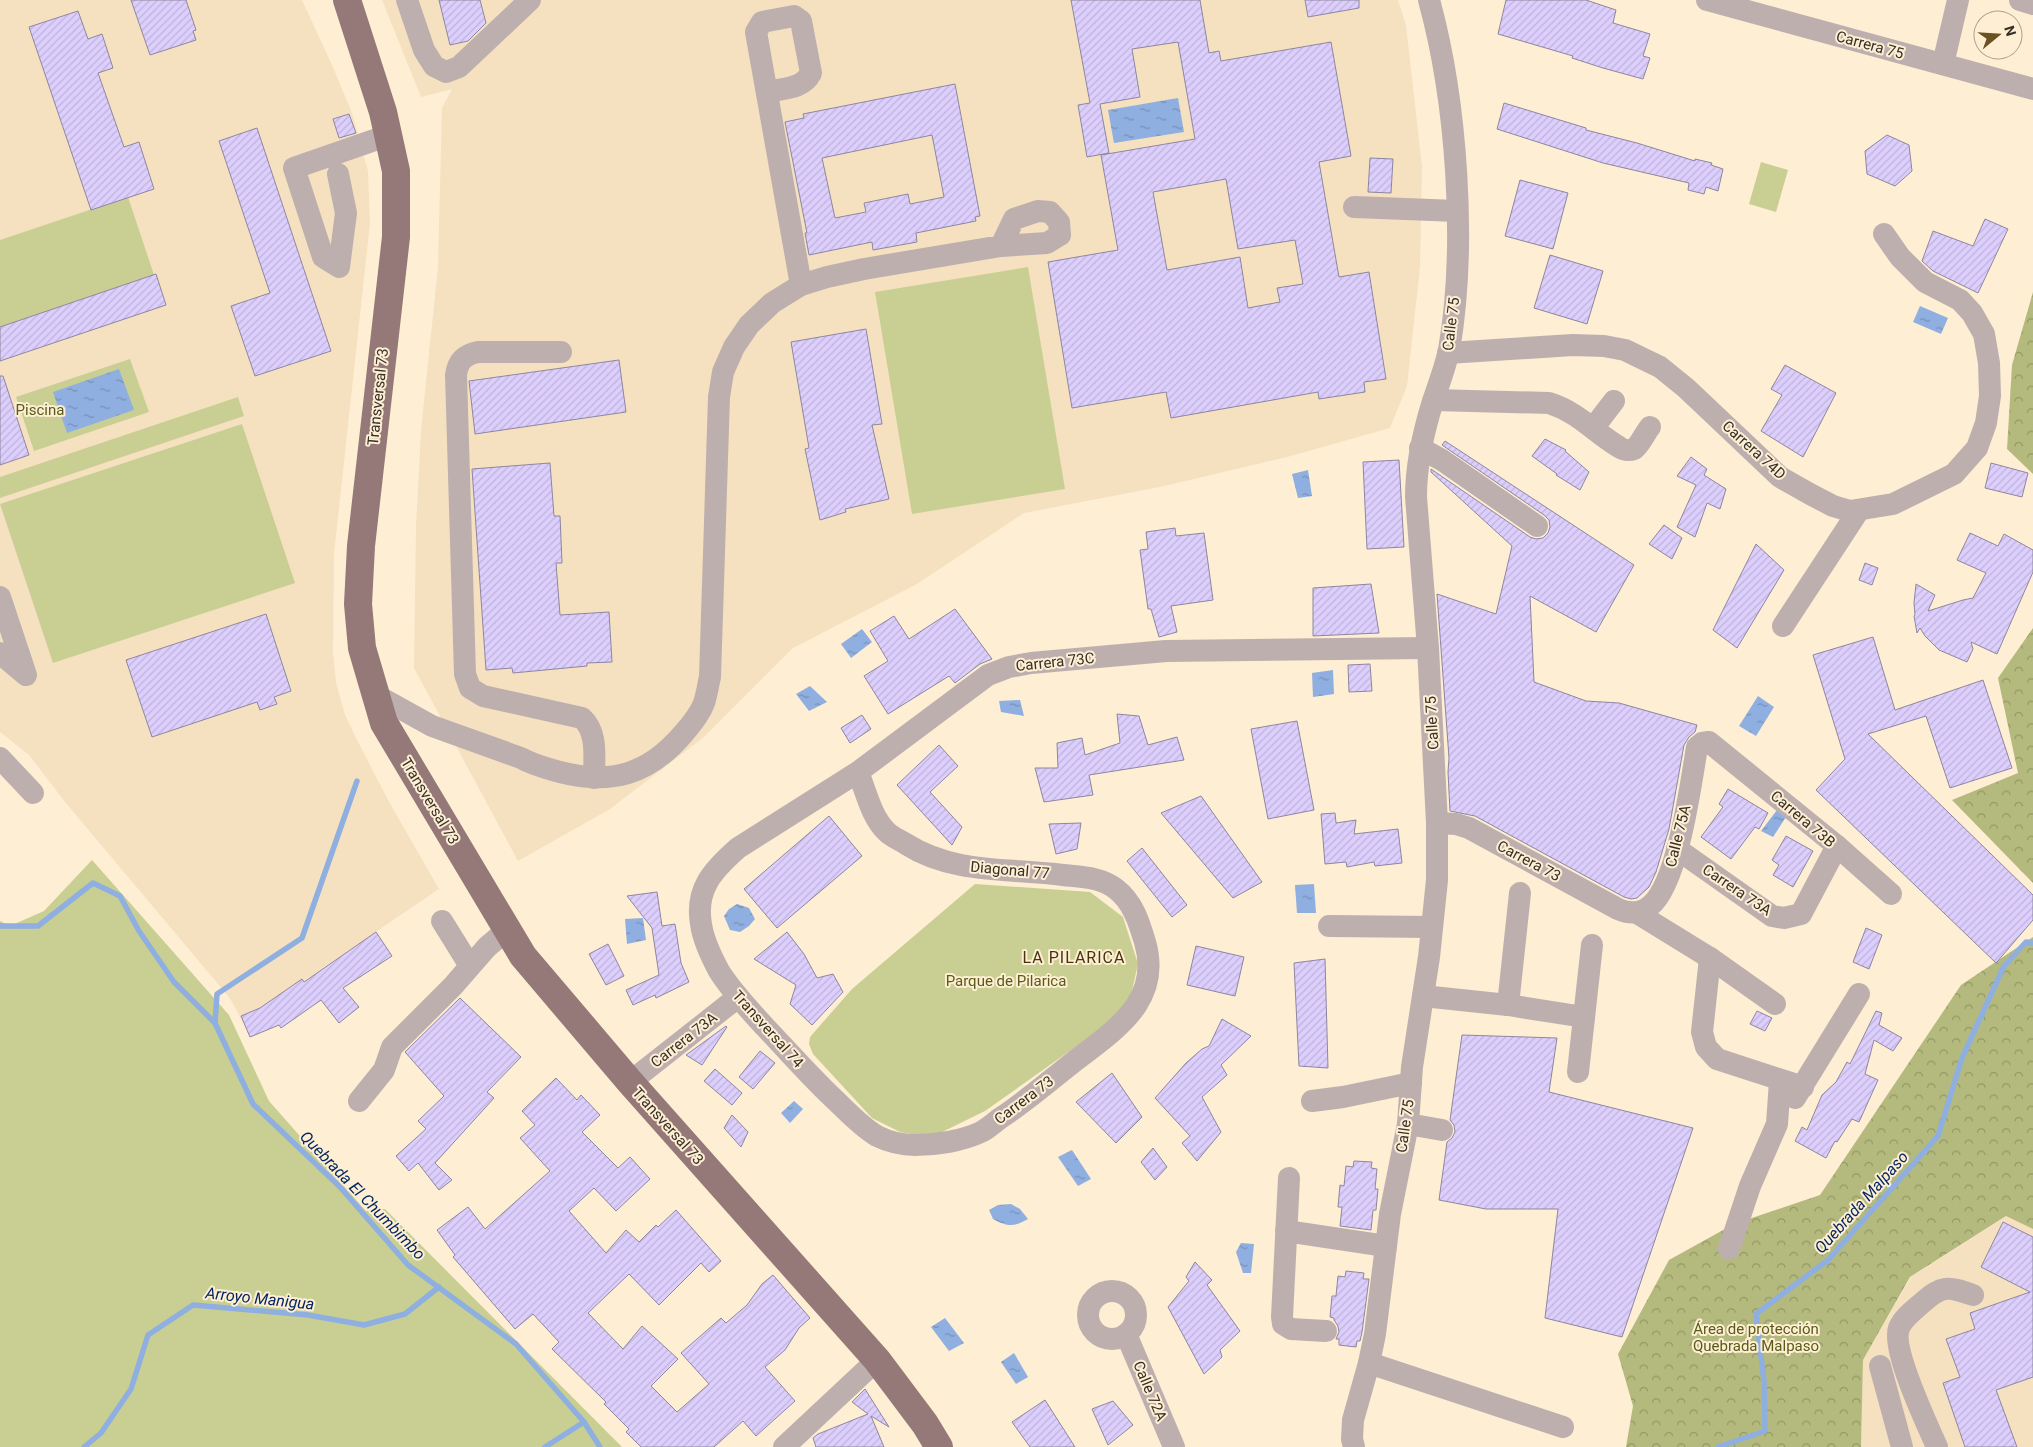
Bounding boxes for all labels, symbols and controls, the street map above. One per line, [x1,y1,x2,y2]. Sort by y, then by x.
north arrow [1973,10,2023,60]
text: N [2001,24,2020,38]
street label: Carrera 75 [1834,27,1906,63]
street label: Calle 75 [1439,296,1463,352]
street label: Transversal 73 [364,347,392,447]
park label: Piscina [16,401,64,419]
street label: Carrera 74D [1719,417,1789,483]
street label: Carrera 73C [1015,649,1096,675]
street label: Calle 75 [1422,696,1442,750]
street label: Transversal 73 [397,754,463,848]
street label: Carrera 73B [1767,787,1839,851]
street label: Calle 75A [1662,803,1694,869]
street label: Carrera 73 [1494,837,1564,885]
street label: Diagonal 77 [970,858,1050,882]
street label: Carrera 73A [1699,860,1775,920]
district label: LA PILARICA [1023,948,1125,967]
park label: Parque de Pilarica [946,972,1066,990]
street label: Transversal 74 [729,987,808,1072]
street label: Carrera 73A [647,1008,721,1071]
street label: Carrera 73 [991,1072,1057,1128]
street label: Transversal 73 [629,1084,707,1168]
street label: Calle 75 [1392,1098,1418,1154]
water label: Quebrada El Chumbimbo [296,1127,429,1264]
water label: Quebrada Malpaso [1811,1147,1912,1257]
water label: Arroyo Manigua [204,1283,315,1314]
park label: Área de protección Quebrada Malpaso [1693,1320,1819,1355]
street label: Calle 72A [1129,1358,1171,1424]

